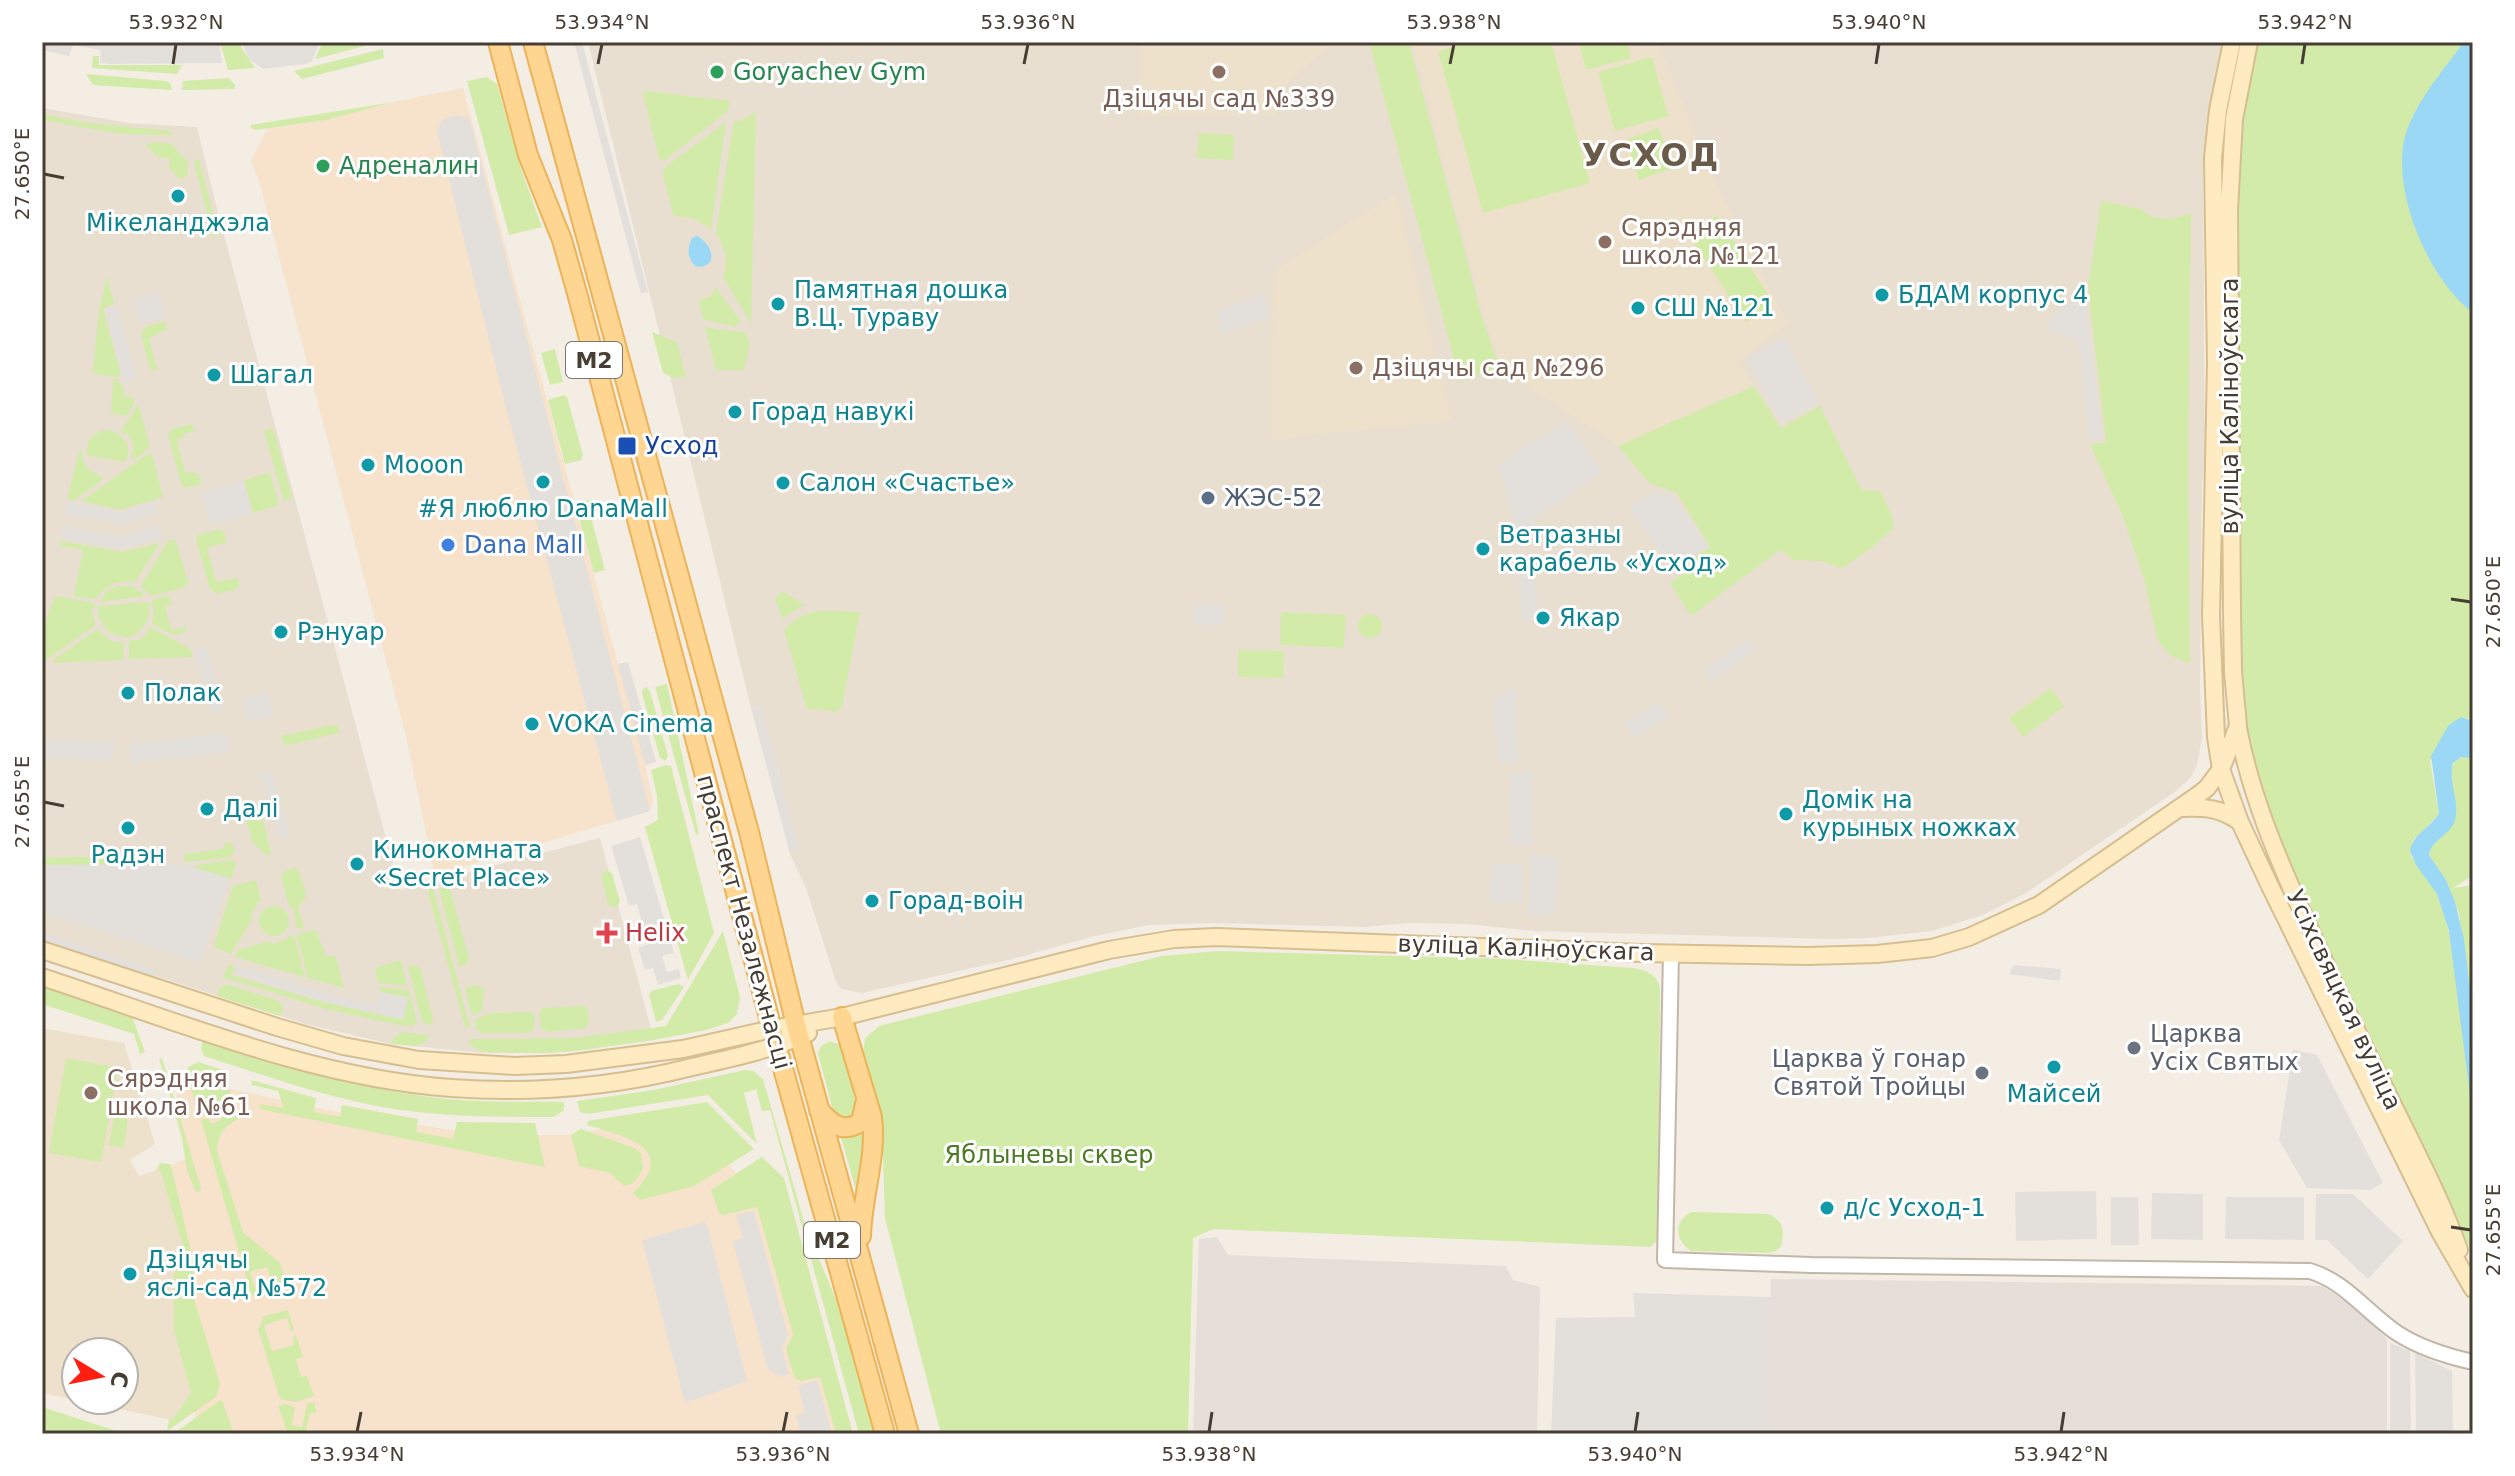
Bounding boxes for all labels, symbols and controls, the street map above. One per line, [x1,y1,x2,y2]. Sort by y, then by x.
text: 53.932°N [129,10,223,34]
text: 53.934°N [555,10,649,34]
text: 53.936°N [981,10,1075,34]
text: 53.938°N [1407,10,1501,34]
text: 53.940°N [1832,10,1926,34]
text: 53.942°N [2258,10,2352,34]
place label: Goryachev Gym [733,58,926,86]
marker: Goryachev Gym [708,63,726,81]
marker: Дзіцячы сад №339 [1210,63,1228,81]
place label: Дзіцячы сад №339 [1103,85,1335,113]
text: 27.650°E [10,128,34,220]
district label: УСХОД [1582,136,1720,174]
place label: Адреналин [339,152,479,180]
marker: Адреналин [314,157,332,175]
marker: Мікеланджэла [169,187,187,205]
place label: Мікеланджэла [86,209,270,237]
place label: Сярэдняя школа №121 [1621,214,1781,270]
marker: Сярэдняя школа №121 [1596,233,1614,251]
place label: Памятная дошка В.Ц. Тураву [794,276,1008,332]
street label: вуліца Каліноўскага [2216,277,2244,535]
place label: БДАМ корпус 4 [1898,281,2088,309]
marker: БДАМ корпус 4 [1873,286,1891,304]
place label: СШ №121 [1654,294,1775,322]
marker: Памятная дошка В.Ц. Тураву [769,295,787,313]
marker: СШ №121 [1629,299,1647,317]
road number: М2 [566,342,622,378]
place label: Дзіцячы сад №296 [1372,354,1605,382]
marker: Дзіцячы сад №296 [1347,359,1365,377]
place label: Шагал [230,361,313,389]
marker: Шагал [205,366,223,384]
place label: Горад навукі [751,398,914,426]
marker: Горад навукі [726,403,744,421]
place label: Усход [645,432,718,460]
marker: Усход [616,435,638,457]
place label: Mooon [384,451,464,479]
marker: Mooon [359,456,377,474]
place label: Салон «Счастье» [799,469,1015,497]
marker: #Я люблю DanaMall [534,473,552,491]
marker: Салон «Счастье» [774,474,792,492]
place label: ЖЭС-52 [1224,484,1323,512]
marker: ЖЭС-52 [1199,489,1217,507]
place label: #Я люблю DanaMall [418,495,668,523]
place label: Ветразны карабель «Усход» [1499,521,1728,577]
place label: Dana Mall [464,531,583,559]
marker: Dana Mall [439,536,457,554]
marker: Ветразны карабель «Усход» [1474,540,1492,558]
text: 27.650°E [2481,556,2505,648]
place label: Якар [1559,604,1620,632]
marker: Якар [1534,609,1552,627]
place label: Рэнуар [297,618,384,646]
marker: Рэнуар [272,623,290,641]
place label: Полак [144,679,221,707]
marker: Полак [119,684,137,702]
place label: VOKA Cinema [548,710,714,738]
marker: VOKA Cinema [523,715,541,733]
text: 27.655°E [10,756,34,848]
street label: праспект Незалежнасці [691,772,797,1072]
place label: Домік на курыных ножках [1802,786,2017,842]
place label: Далі [223,795,278,823]
marker: Далі [198,800,216,818]
marker: Домік на курыных ножках [1777,805,1795,823]
marker: Радэн [119,819,137,837]
place label: Кинокомната «Secret Place» [373,836,551,892]
place label: Радэн [91,841,165,869]
marker: Кинокомната «Secret Place» [348,855,366,873]
street label: Усіхсвяцкая вуліца [2281,886,2407,1114]
place label: Горад-воін [888,887,1024,915]
marker: Горад-воін [863,892,881,910]
place label: Helix [625,919,685,947]
marker: Helix [596,922,618,944]
street label: вуліца Каліноўскага [1397,930,1655,966]
place label: Царква Усіх Святых [2150,1020,2299,1076]
marker: Царква Усіх Святых [2125,1039,2143,1057]
place label: Царква ў гонар Святой Тройцы [1772,1045,1966,1101]
marker: Майсей [2045,1058,2063,1076]
marker: Царква ў гонар Святой Тройцы [1973,1064,1991,1082]
place label: Сярэдняя школа №61 [107,1065,251,1121]
place label: Майсей [2007,1080,2101,1108]
marker: Сярэдняя школа №61 [82,1084,100,1102]
park label: Яблыневы сквер [945,1141,1153,1169]
text: 27.655°E [2481,1184,2505,1276]
place label: д/с Усход-1 [1843,1194,1986,1222]
marker: д/с Усход-1 [1818,1199,1836,1217]
road number: М2 [804,1222,860,1258]
place label: Дзіцячы яслі-сад №572 [146,1246,327,1302]
marker: Дзіцячы яслі-сад №572 [121,1265,139,1283]
north arrow [60,1336,140,1416]
text: С [105,1369,133,1390]
text: 53.934°N [310,1442,404,1466]
text: 53.936°N [736,1442,830,1466]
text: 53.938°N [1162,1442,1256,1466]
text: 53.940°N [1588,1442,1682,1466]
text: 53.942°N [2014,1442,2108,1466]

